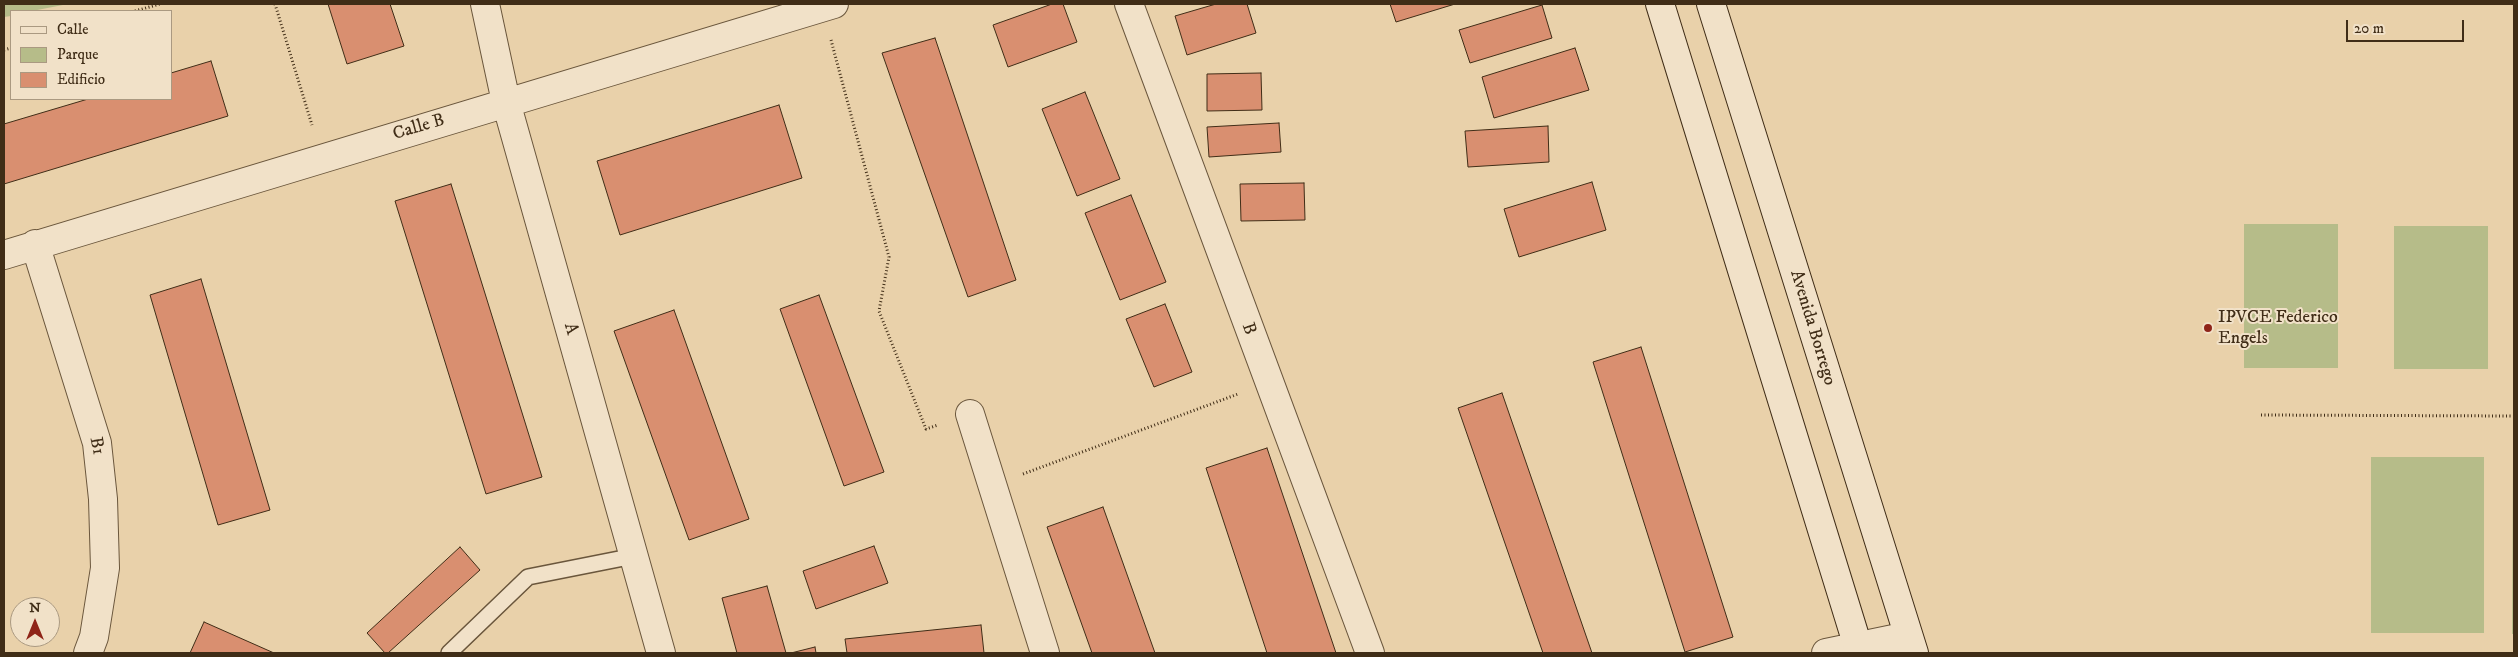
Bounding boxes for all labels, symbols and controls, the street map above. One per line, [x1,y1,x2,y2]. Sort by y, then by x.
legend [10,10,172,100]
scale bar [2348,10,2466,42]
text: 20 m [2354,19,2384,38]
text: Calle [57,20,89,39]
text: Parque [57,45,98,64]
text: Edificio [57,70,105,89]
street label: Calle B [390,110,448,146]
street label: Avenida Borrego [1784,268,1840,388]
place label: IPVCE Federico Engels [2218,307,2338,350]
street label: B [1236,320,1260,338]
street label: A [558,321,582,337]
marker: IPVCE Federico Engels [2202,322,2214,334]
street label: B1 [84,435,108,457]
north arrow [10,597,60,647]
text: N [29,599,41,617]

